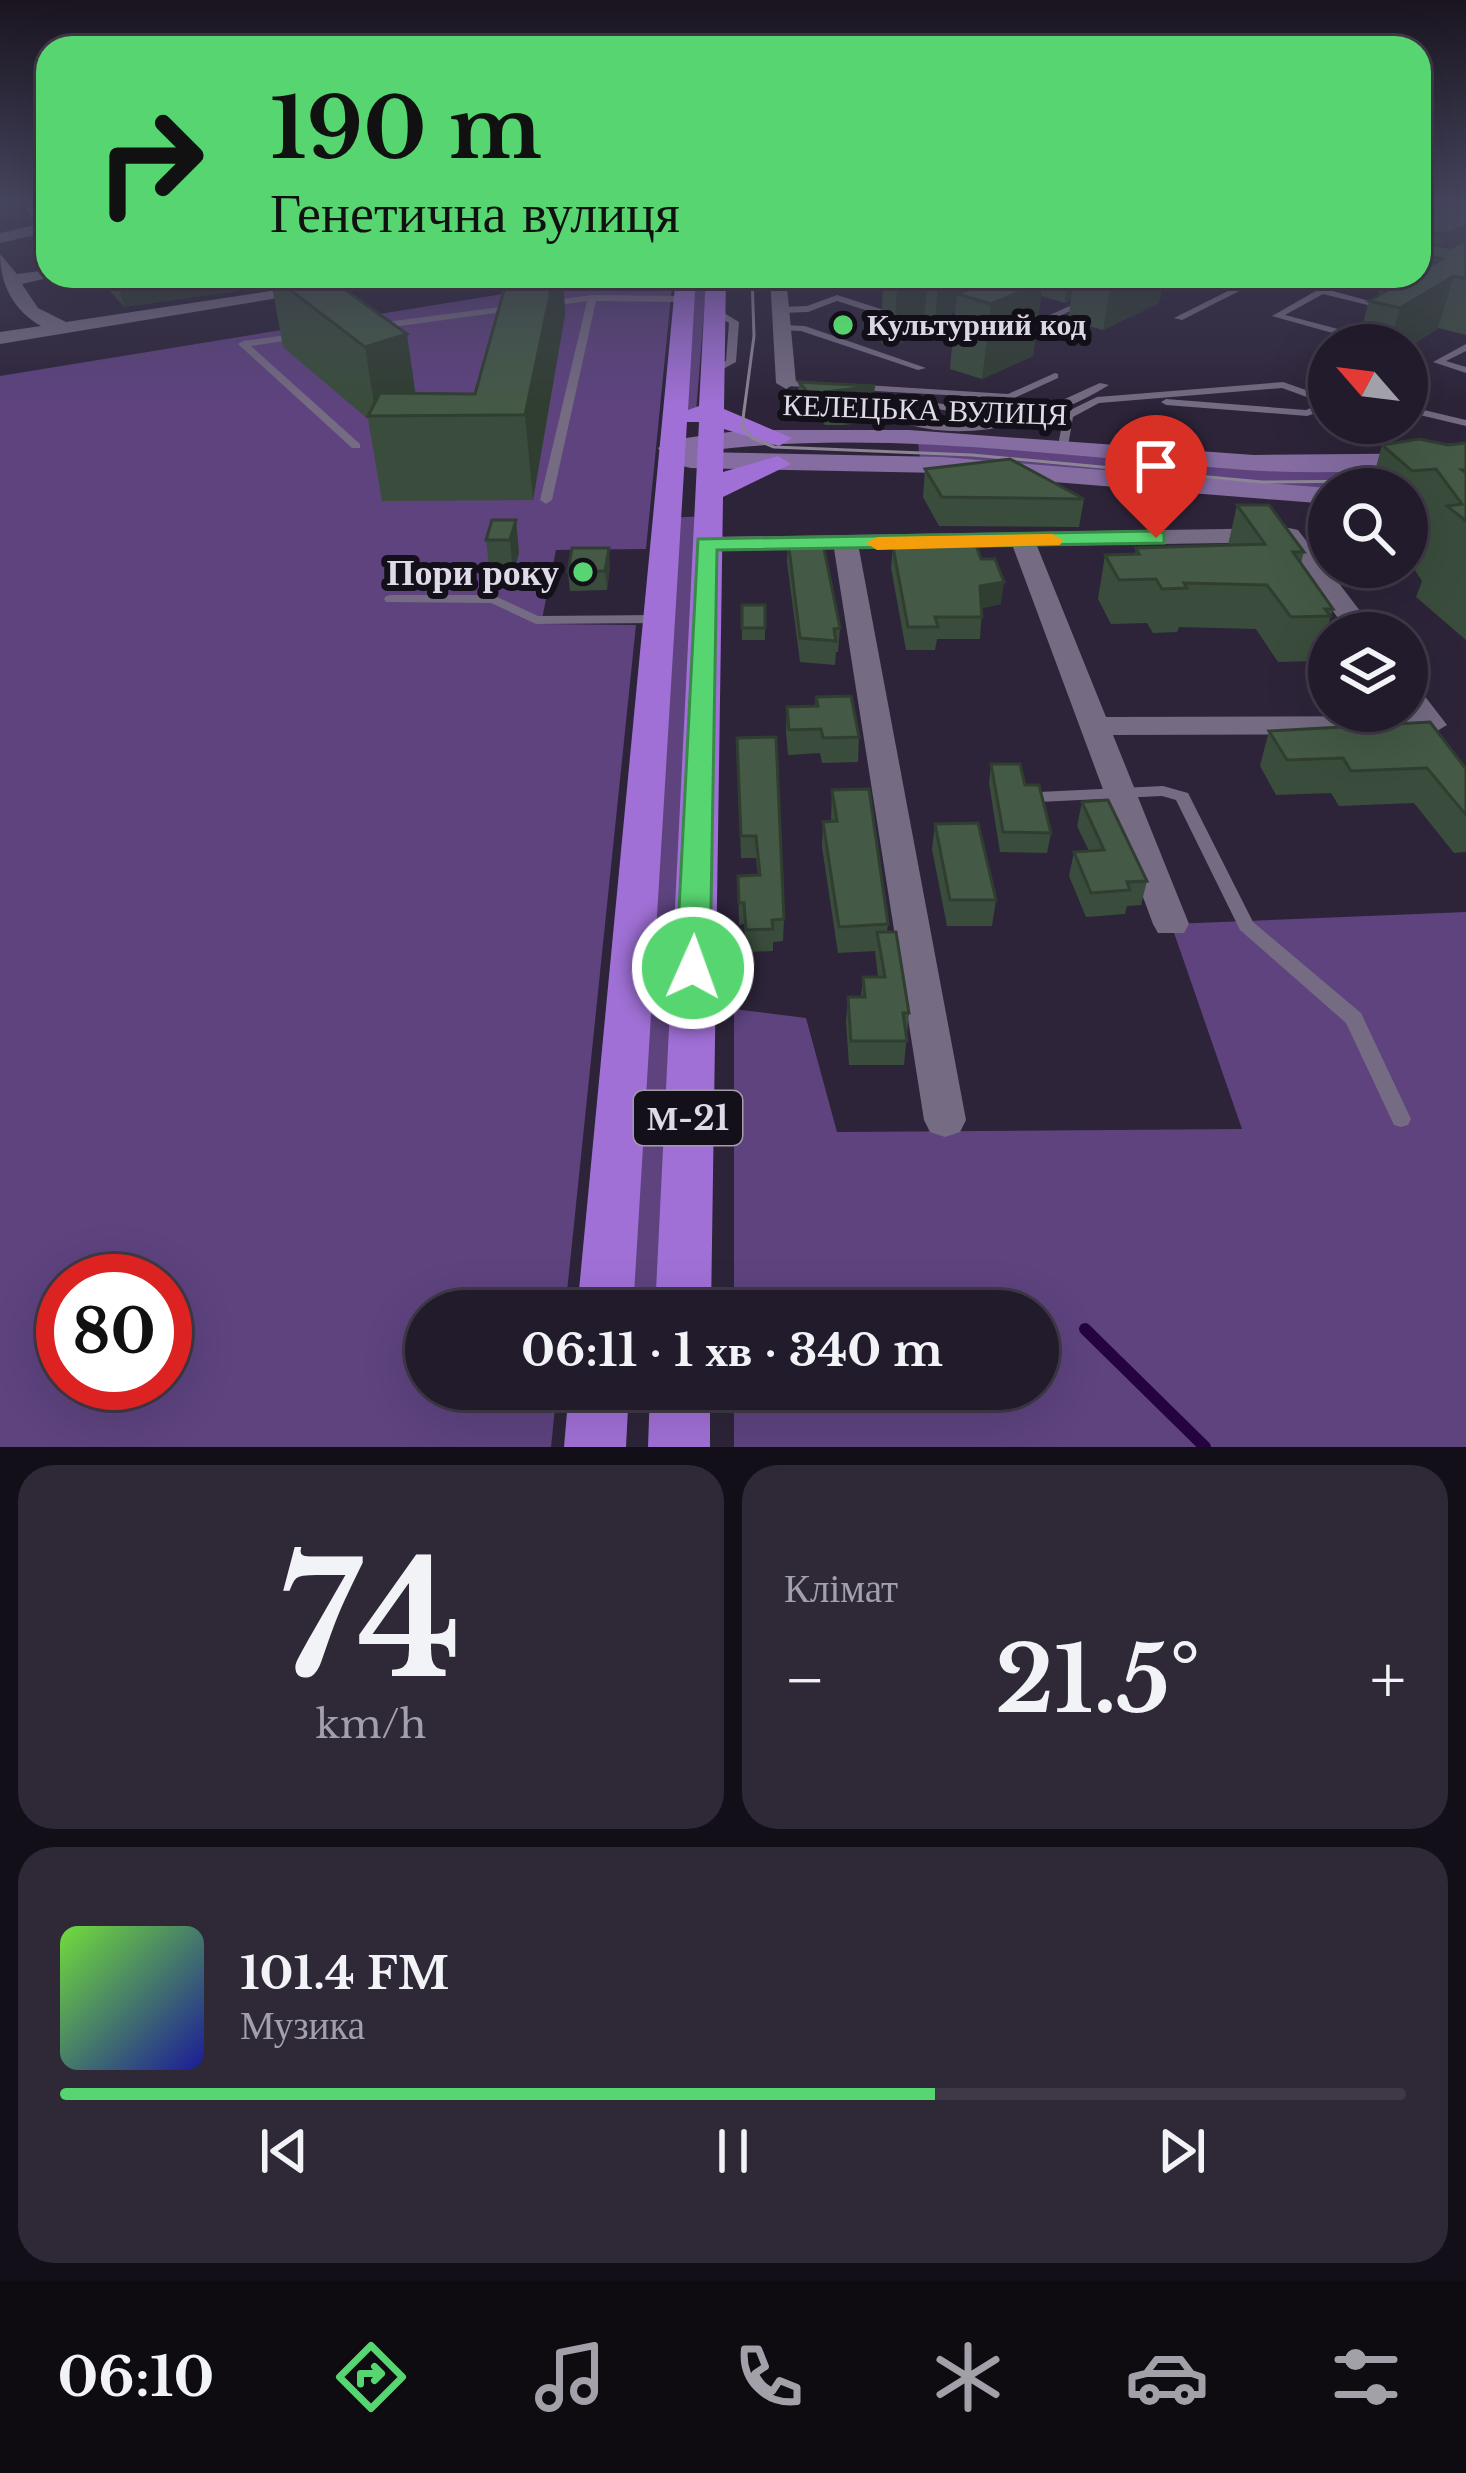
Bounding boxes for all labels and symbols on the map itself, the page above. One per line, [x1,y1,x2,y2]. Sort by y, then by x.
place label: Культурний код [867,306,1086,343]
marker: Культурний код [830,312,856,338]
north arrow [1308,324,1428,444]
street label: КЕЛЕЦЬКА ВУЛИЦЯ [782,386,1068,433]
pin [1105,415,1207,538]
place label: Пори року [386,550,559,595]
marker: Пори року [570,559,596,585]
position arrow [630,905,756,1031]
road number: М-21 [634,1091,742,1145]
speed limit sign: 80 [36,1254,192,1410]

